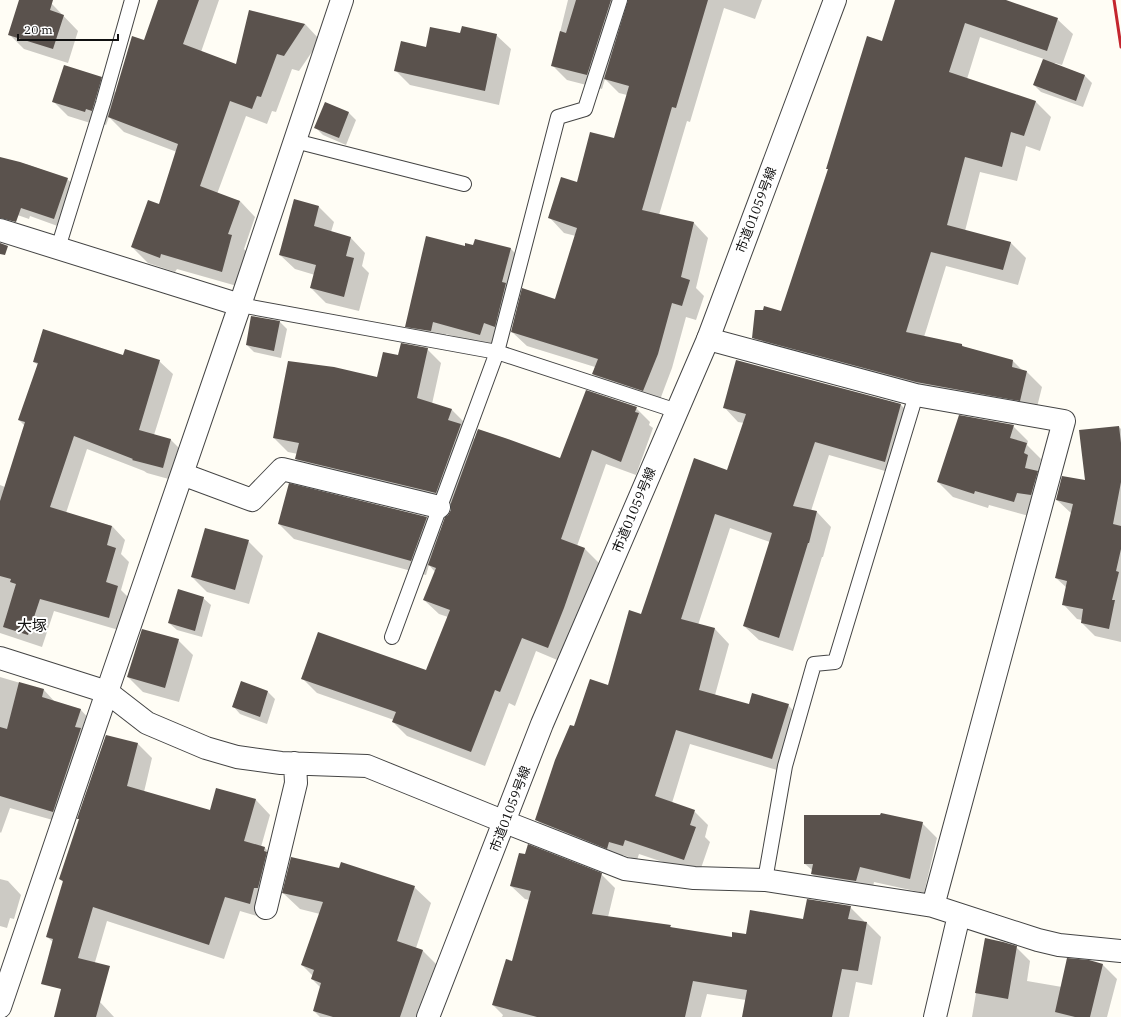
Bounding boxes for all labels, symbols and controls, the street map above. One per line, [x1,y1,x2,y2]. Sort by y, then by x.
scale bar [18,16,118,42]
text: 20 m [24,22,53,37]
street label: 市道01059号線 [732,164,780,256]
street label: 市道01059号線 [608,465,660,555]
district label: 大塚 [17,616,47,635]
street label: 市道01059号線 [486,763,534,855]

